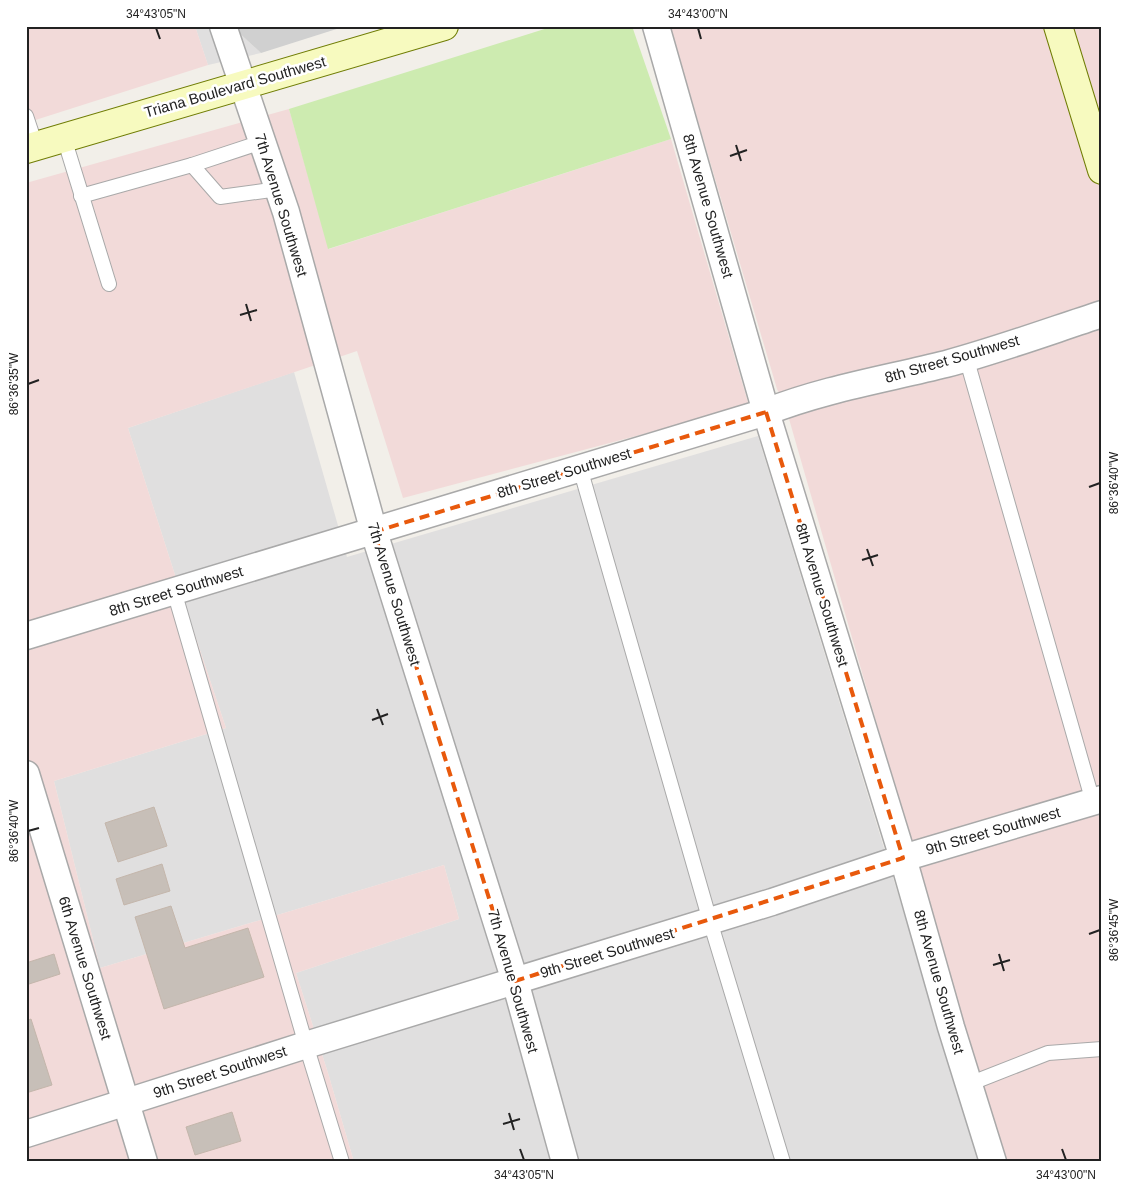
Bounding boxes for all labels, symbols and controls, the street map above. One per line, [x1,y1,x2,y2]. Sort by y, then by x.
text: 34°43'05"N [126,7,186,21]
text: 34°43'00"N [668,7,728,21]
street label: Triana Boulevard Southwest [142,52,328,121]
street label: 7th Avenue Southwest [252,131,312,279]
street label: 8th Avenue Southwest [680,132,737,281]
street label: 8th Street Southwest [883,331,1022,386]
text: 86°36'35"W [7,352,21,415]
street label: 8th Street Southwest [495,444,634,501]
text: 86°36'40"W [1107,451,1121,514]
street label: 7th Avenue Southwest [365,520,425,668]
street label: 8th Avenue Southwest [793,521,853,669]
street label: 8th Street Southwest [107,562,246,619]
text: 86°36'40"W [7,799,21,862]
street label: 9th Street Southwest [924,803,1063,858]
street label: 6th Avenue Southwest [56,894,116,1042]
text: 86°36'45"W [1107,898,1121,961]
street label: 7th Avenue Southwest [485,907,542,1056]
street label: 8th Avenue Southwest [911,908,968,1057]
street label: 9th Street Southwest [538,924,677,981]
street label: 9th Street Southwest [151,1042,289,1101]
text: 34°43'05"N [494,1168,554,1182]
text: 34°43'00"N [1036,1168,1096,1182]

